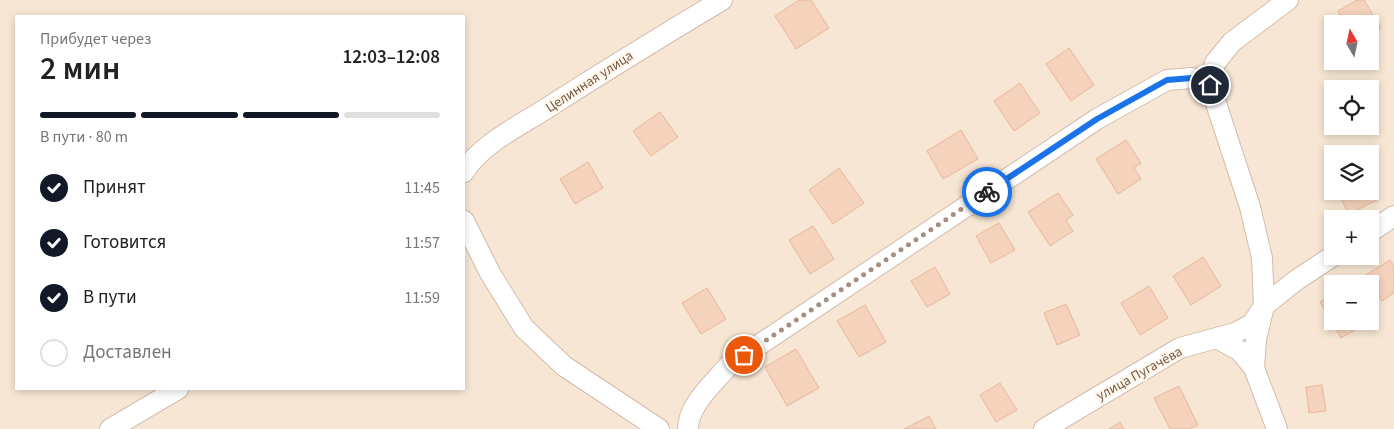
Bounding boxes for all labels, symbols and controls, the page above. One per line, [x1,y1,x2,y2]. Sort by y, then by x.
north arrow [1324,15,1379,70]
map controls [1324,15,1379,330]
text: Прибудет через [40,28,151,50]
text: 12:03–12:08 [342,44,440,71]
text: 2 мин [40,46,120,92]
street label: Целинная улица [542,46,637,118]
pin [1189,64,1231,106]
icon: home [1196,71,1224,99]
button: locate [1324,80,1379,135]
text: В пути · 80 m [40,126,128,148]
button: layers [1324,145,1379,200]
courier [962,167,1012,217]
icon: check [40,174,68,202]
text: Принят [83,174,146,201]
text: 11:45 [404,177,440,199]
icon: bike [973,178,1001,206]
button: + [1324,210,1379,265]
icon: check [40,229,68,257]
text: Готовится [83,229,166,256]
text: 11:57 [404,232,440,254]
button: − [1324,275,1379,330]
icon: check [40,284,68,312]
text: В пути [83,284,137,311]
text: 11:59 [404,287,440,309]
pin [723,334,765,376]
text: Доставлен [83,339,172,366]
icon: bag [730,341,758,369]
street label: улица Пугачёва [1093,342,1186,406]

